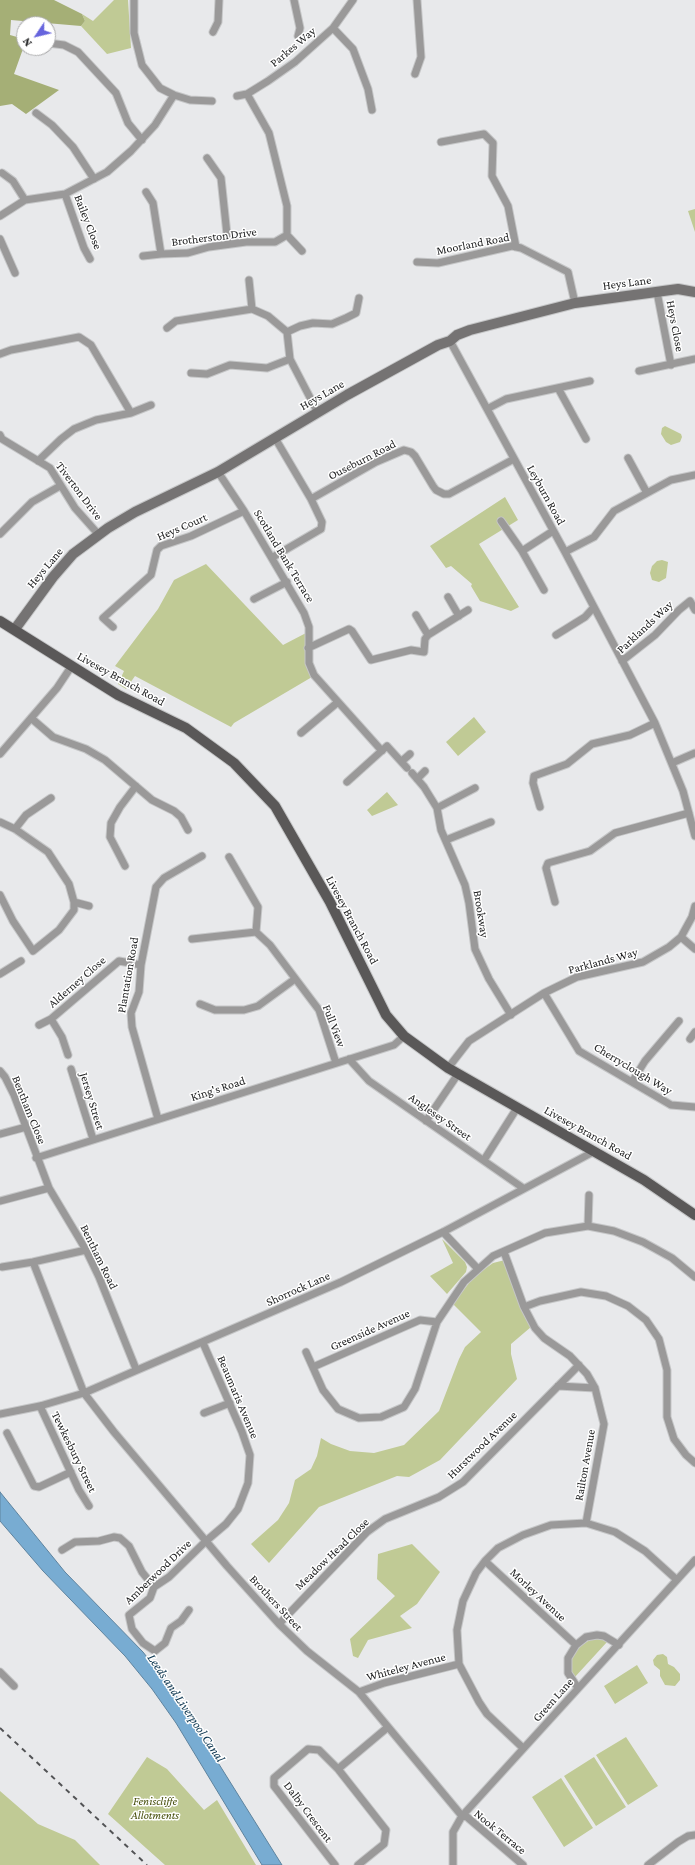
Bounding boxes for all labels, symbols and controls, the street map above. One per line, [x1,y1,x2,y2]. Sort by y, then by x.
north arrow [16,16,56,56]
street label: Parkes Way [267,24,319,70]
text: N [20,36,34,49]
street label: Bailey Close [71,193,105,251]
street label: Brotherston Drive [171,225,257,249]
street label: Moorland Road [435,230,511,258]
street label: Heys Lane [602,273,652,293]
street label: Heys Close [663,299,687,353]
street label: Heys Lane [297,377,347,413]
street label: Ouseburn Road [326,437,398,483]
street label: Tiverton Drive [52,459,106,523]
street label: Leyburn Road [524,462,568,528]
street label: Scotland Bank Terrace [251,507,317,605]
street label: Heys Court [155,510,209,544]
street label: Heys Lane [24,545,66,591]
street label: Parklands Way [614,597,676,657]
street label: Livesey Branch Road [75,649,167,709]
street label: Livesey Branch Road [323,873,381,967]
street label: Brookway [470,889,492,939]
street label: Plantation Road [114,936,142,1014]
street label: Parklands Way [567,945,639,977]
street label: Alderney Close [45,953,109,1011]
street label: Full View [319,1003,349,1049]
street label: Cherryclough Way [591,1040,675,1098]
street label: Jersey Street [77,1071,107,1131]
street label: King's Road [189,1073,247,1105]
street label: Bentham Close [9,1074,49,1146]
street label: Anglesey Street [406,1090,474,1144]
street label: Livesey Branch Road [542,1103,634,1163]
street label: Bentham Road [77,1222,121,1292]
street label: Shorrock Lane [264,1269,332,1309]
street label: Greenside Avenue [328,1306,412,1354]
street label: Beaumaris Avenue [214,1353,262,1441]
street label: Hurstwood Avenue [444,1408,520,1482]
street label: Tewkesbury Street [48,1409,100,1495]
street label: Railton Avenue [572,1428,598,1502]
street label: Meadow Head Close [292,1515,372,1593]
street label: Amberwood Drive [122,1536,194,1608]
street label: Morley Avenue [507,1565,569,1625]
street label: Brothers Street [246,1572,306,1634]
street label: Whiteley Avenue [365,1650,447,1684]
water label: Leeds and Liverpool Canal [144,1651,228,1765]
street label: Green Lane [530,1675,576,1725]
street label: Dalby Crescent [280,1779,336,1845]
park label: Feniscliffe Allotments [131,1794,179,1822]
street label: Nook Terrace [471,1807,529,1857]

